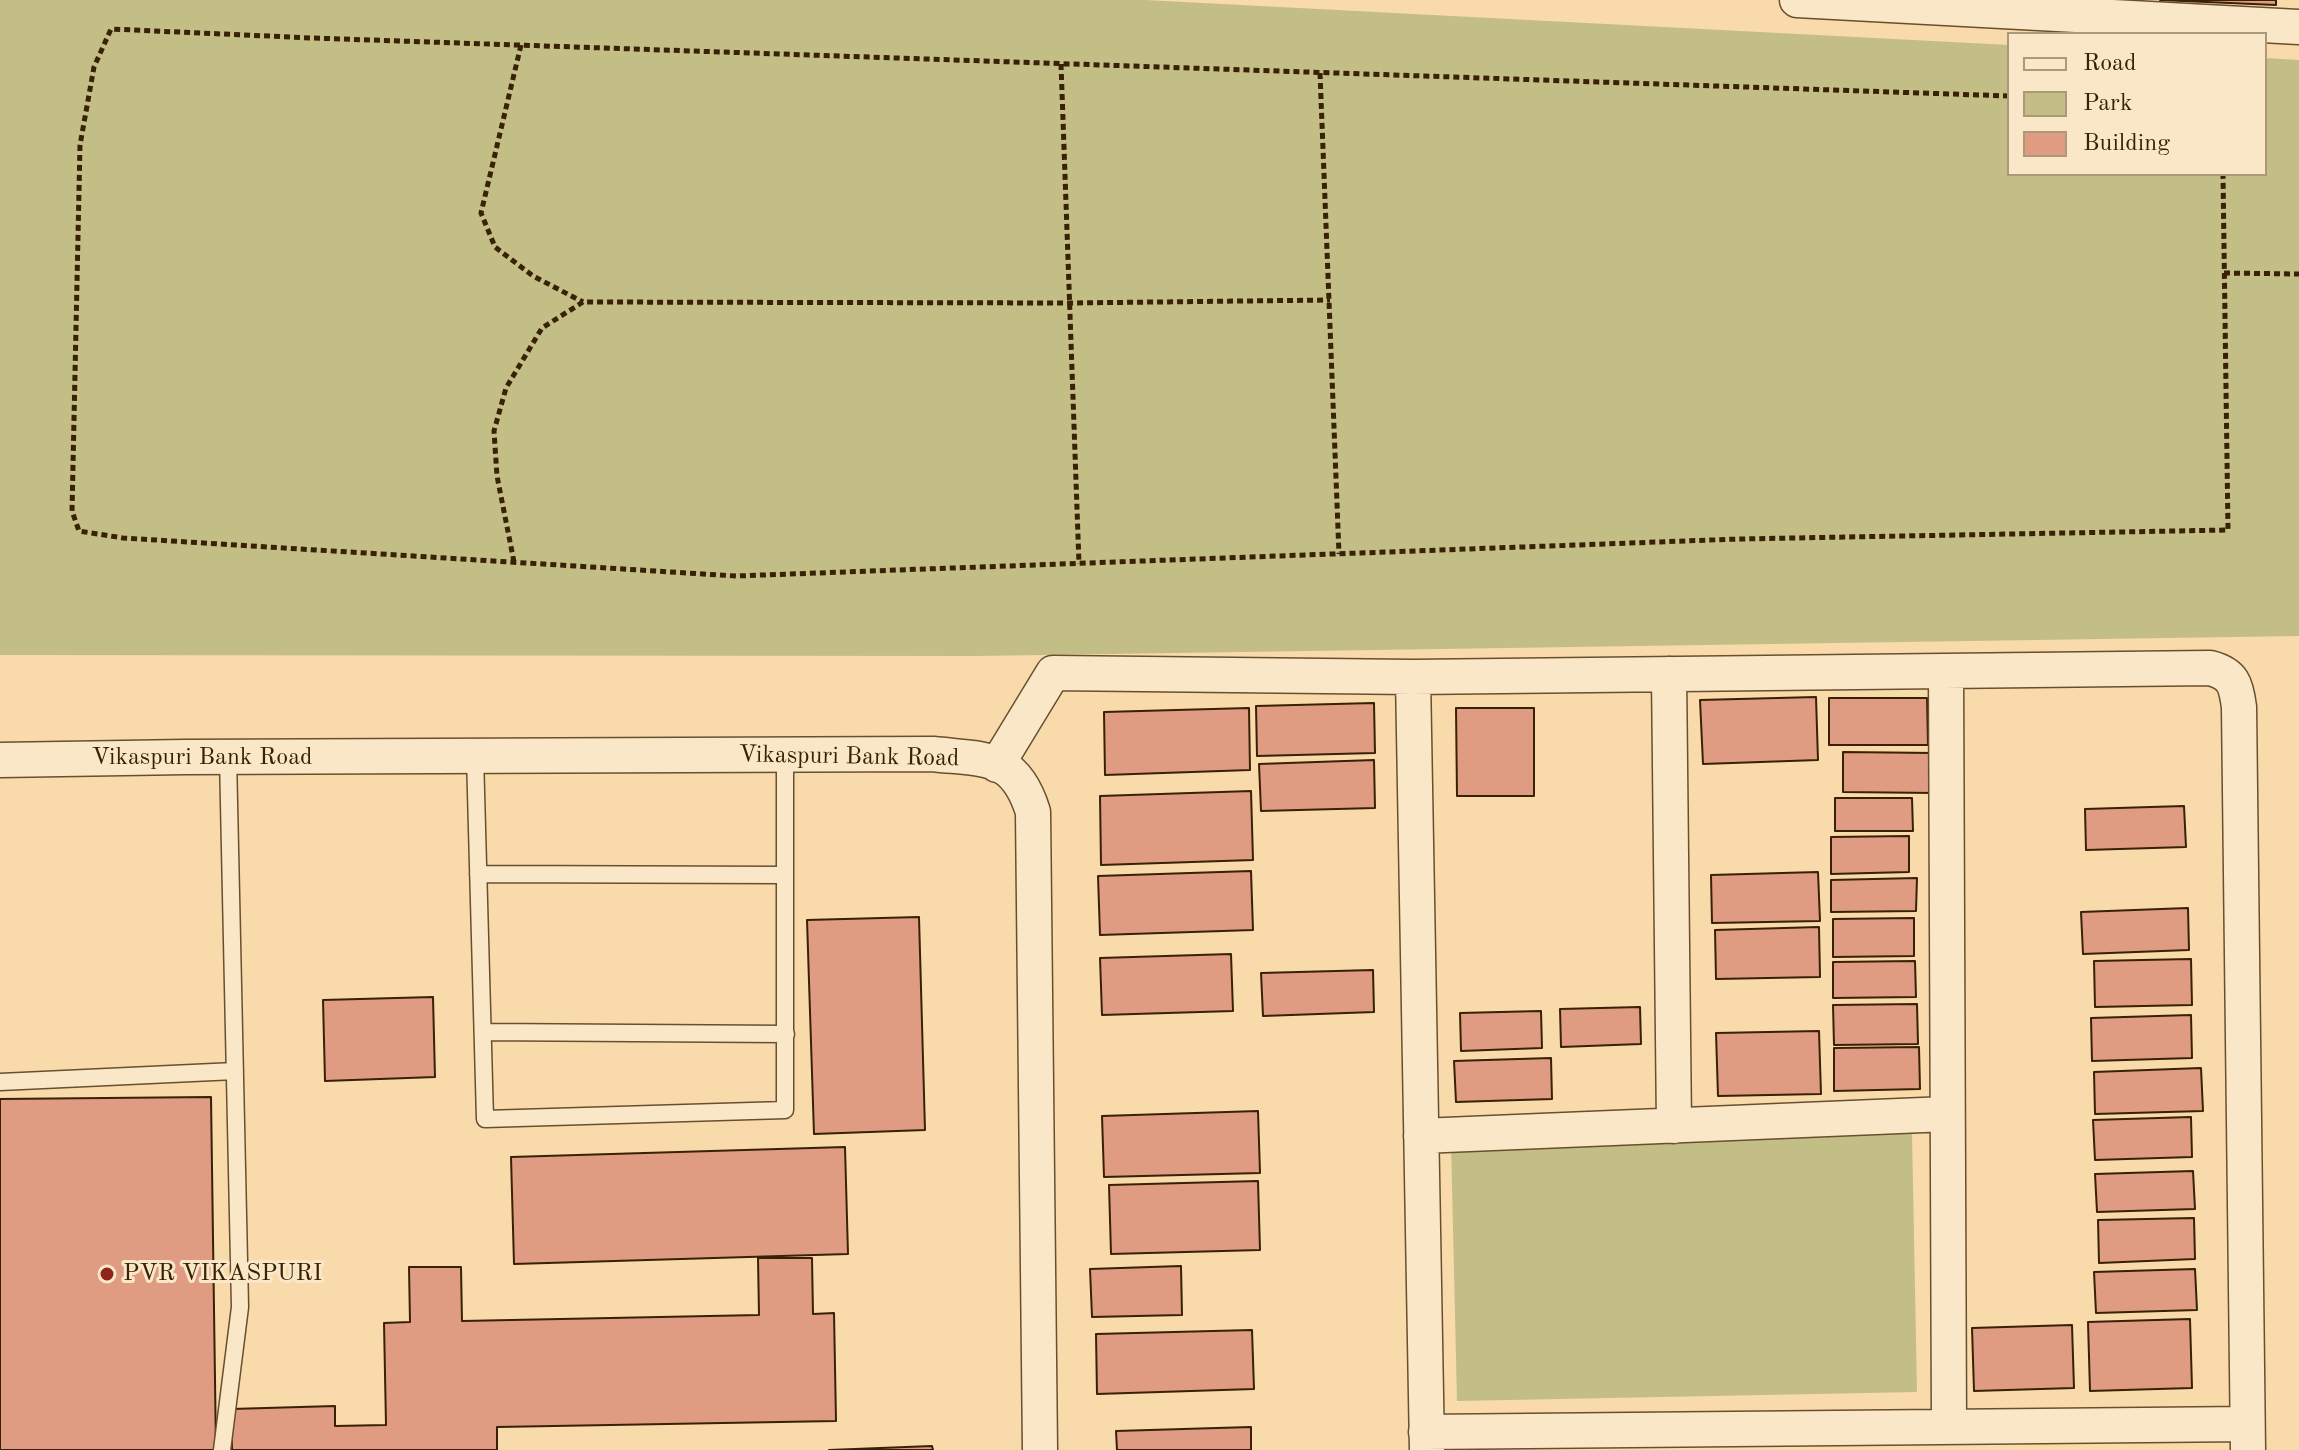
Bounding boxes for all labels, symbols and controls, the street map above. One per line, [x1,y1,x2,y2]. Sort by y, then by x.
legend [2007,32,2267,176]
text: Road [2083,52,2136,76]
text: Park [2083,92,2132,116]
text: Building [2083,132,2170,156]
street label: Vikaspuri Bank Road [738,741,960,773]
street label: Vikaspuri Bank Road [91,744,313,772]
place label: PVR VIKASPURI [123,1260,322,1288]
marker: PVR VIKASPURI [98,1265,116,1283]

